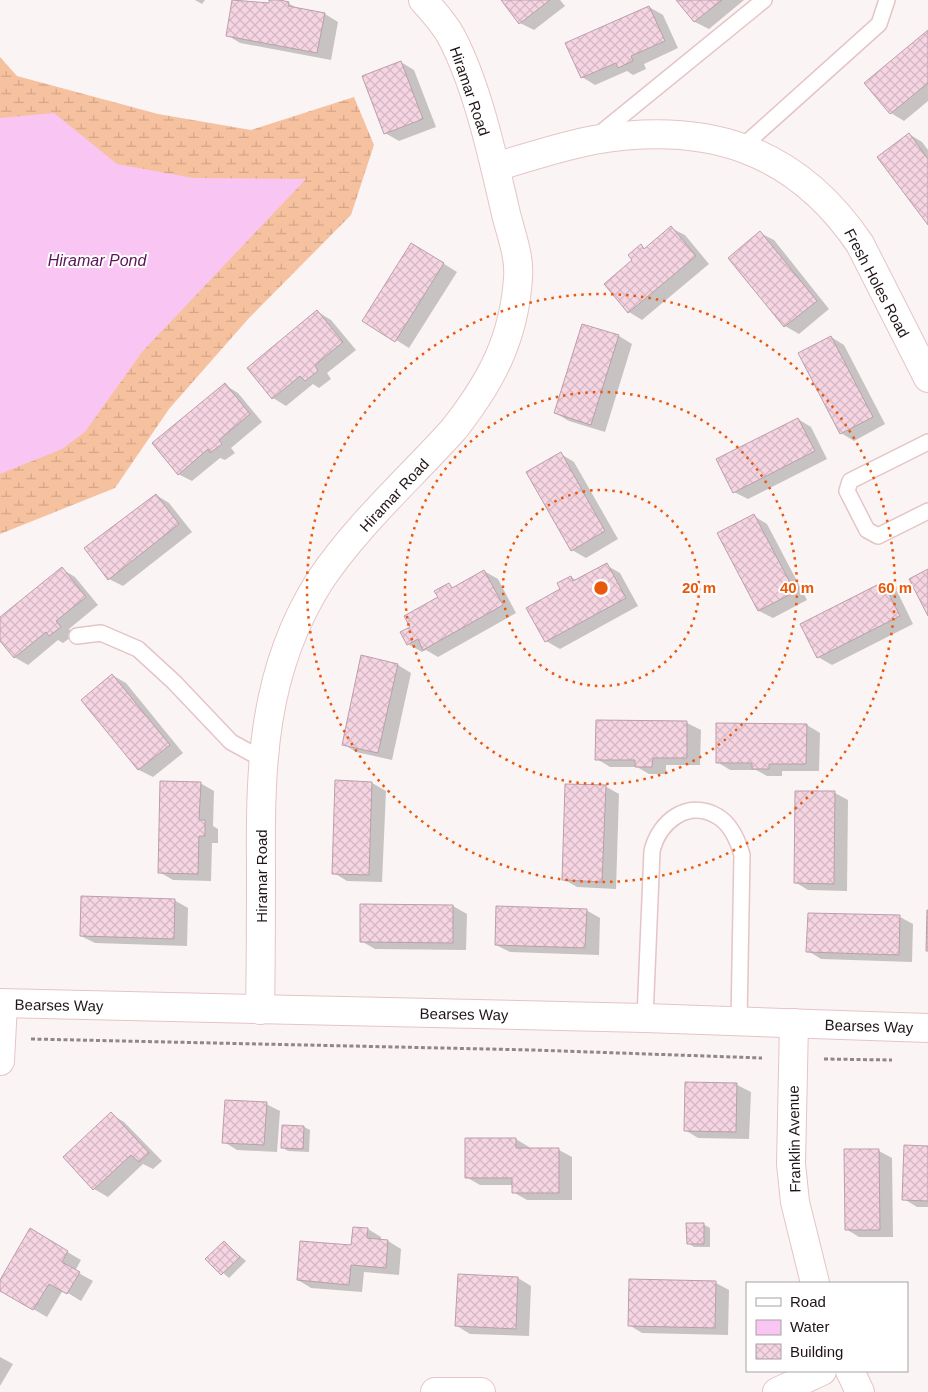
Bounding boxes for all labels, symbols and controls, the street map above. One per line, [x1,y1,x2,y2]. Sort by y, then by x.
street label: Hiramar Road [447,44,493,138]
street label: Fresh Holes Road [841,226,913,340]
water label: Hiramar Pond [48,252,147,269]
street label: Hiramar Road [356,455,432,535]
centre of rings [592,579,610,597]
text: 20 m [682,579,716,596]
text: 40 m [780,579,814,596]
text: 60 m [878,579,912,596]
street label: Hiramar Road [253,829,270,923]
street label: Bearses Way [15,996,104,1014]
street label: Bearses Way [420,1005,509,1023]
street label: Bearses Way [824,1016,914,1036]
street label: Franklin Avenue [785,1085,803,1193]
legend [746,1282,908,1372]
text: Road [790,1293,826,1310]
text: Water [790,1318,829,1335]
text: Building [790,1343,843,1360]

